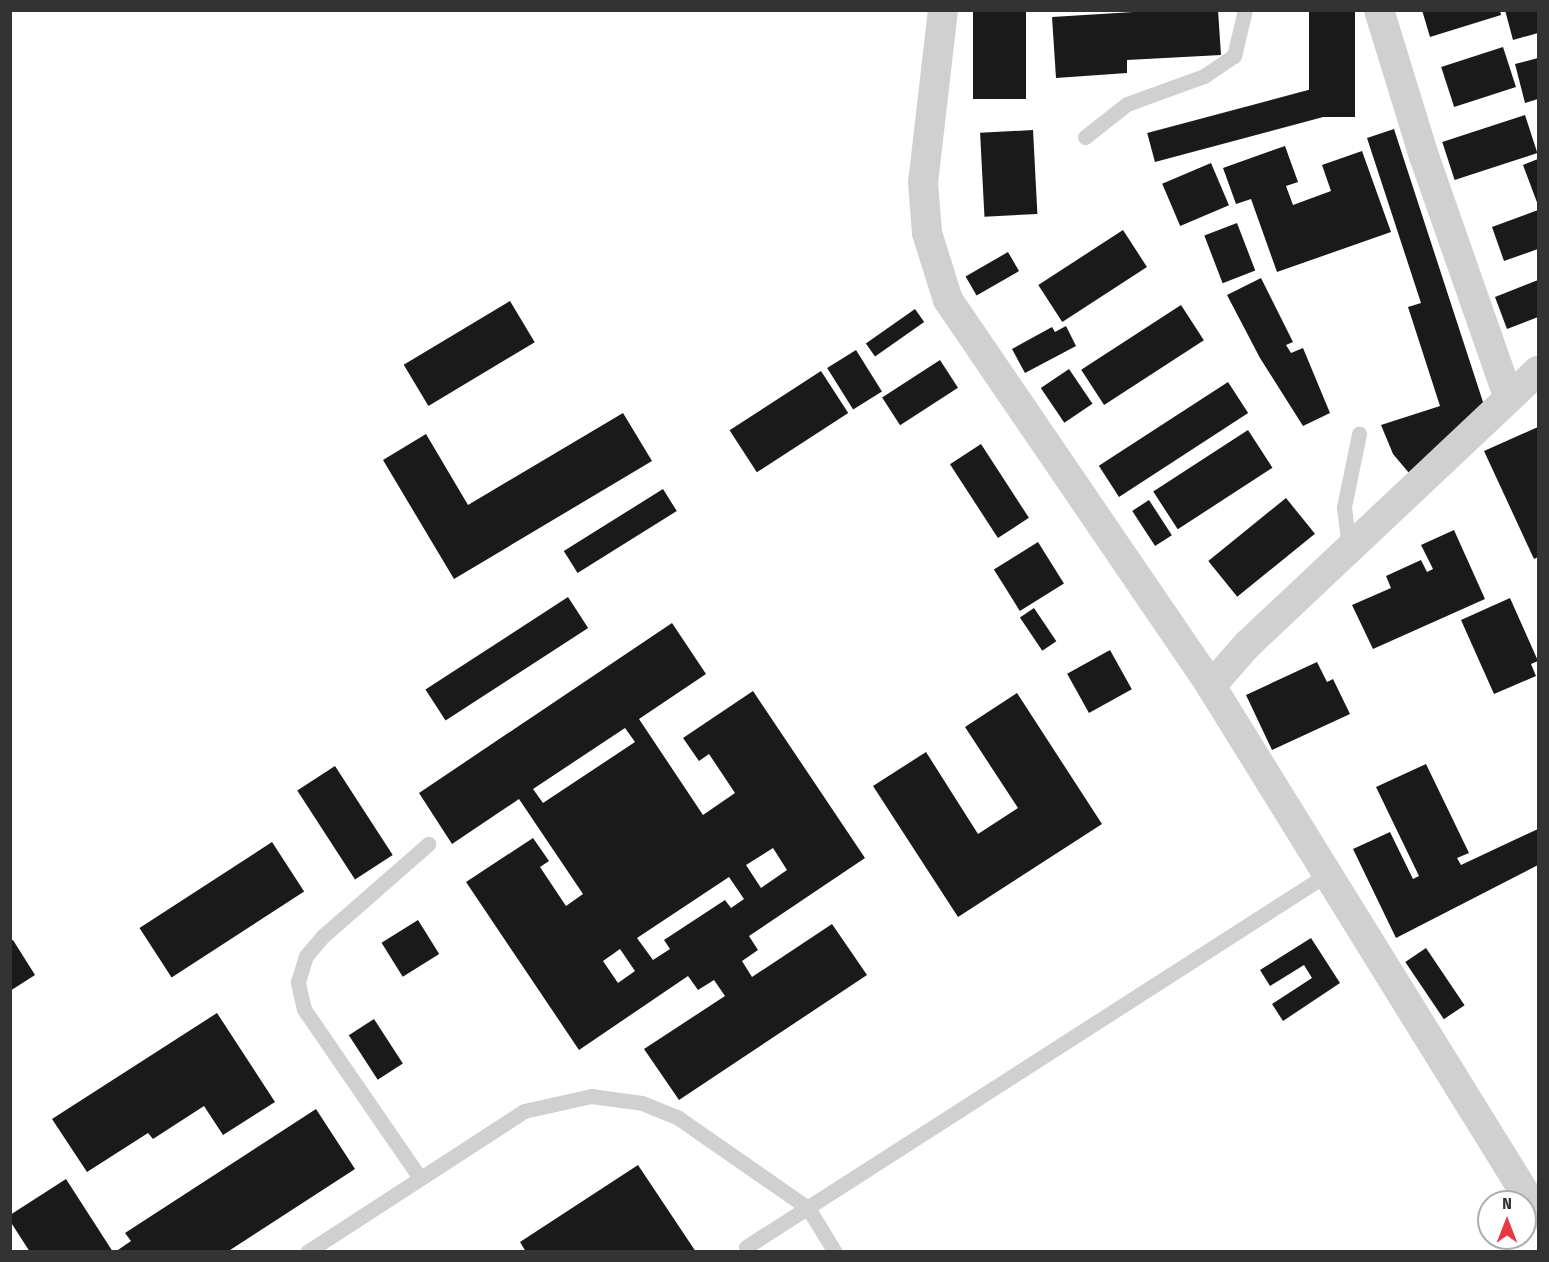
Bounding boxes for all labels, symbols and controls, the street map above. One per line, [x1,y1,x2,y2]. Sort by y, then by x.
north arrow [1477,1190,1537,1250]
text: N [1502,1194,1512,1213]

